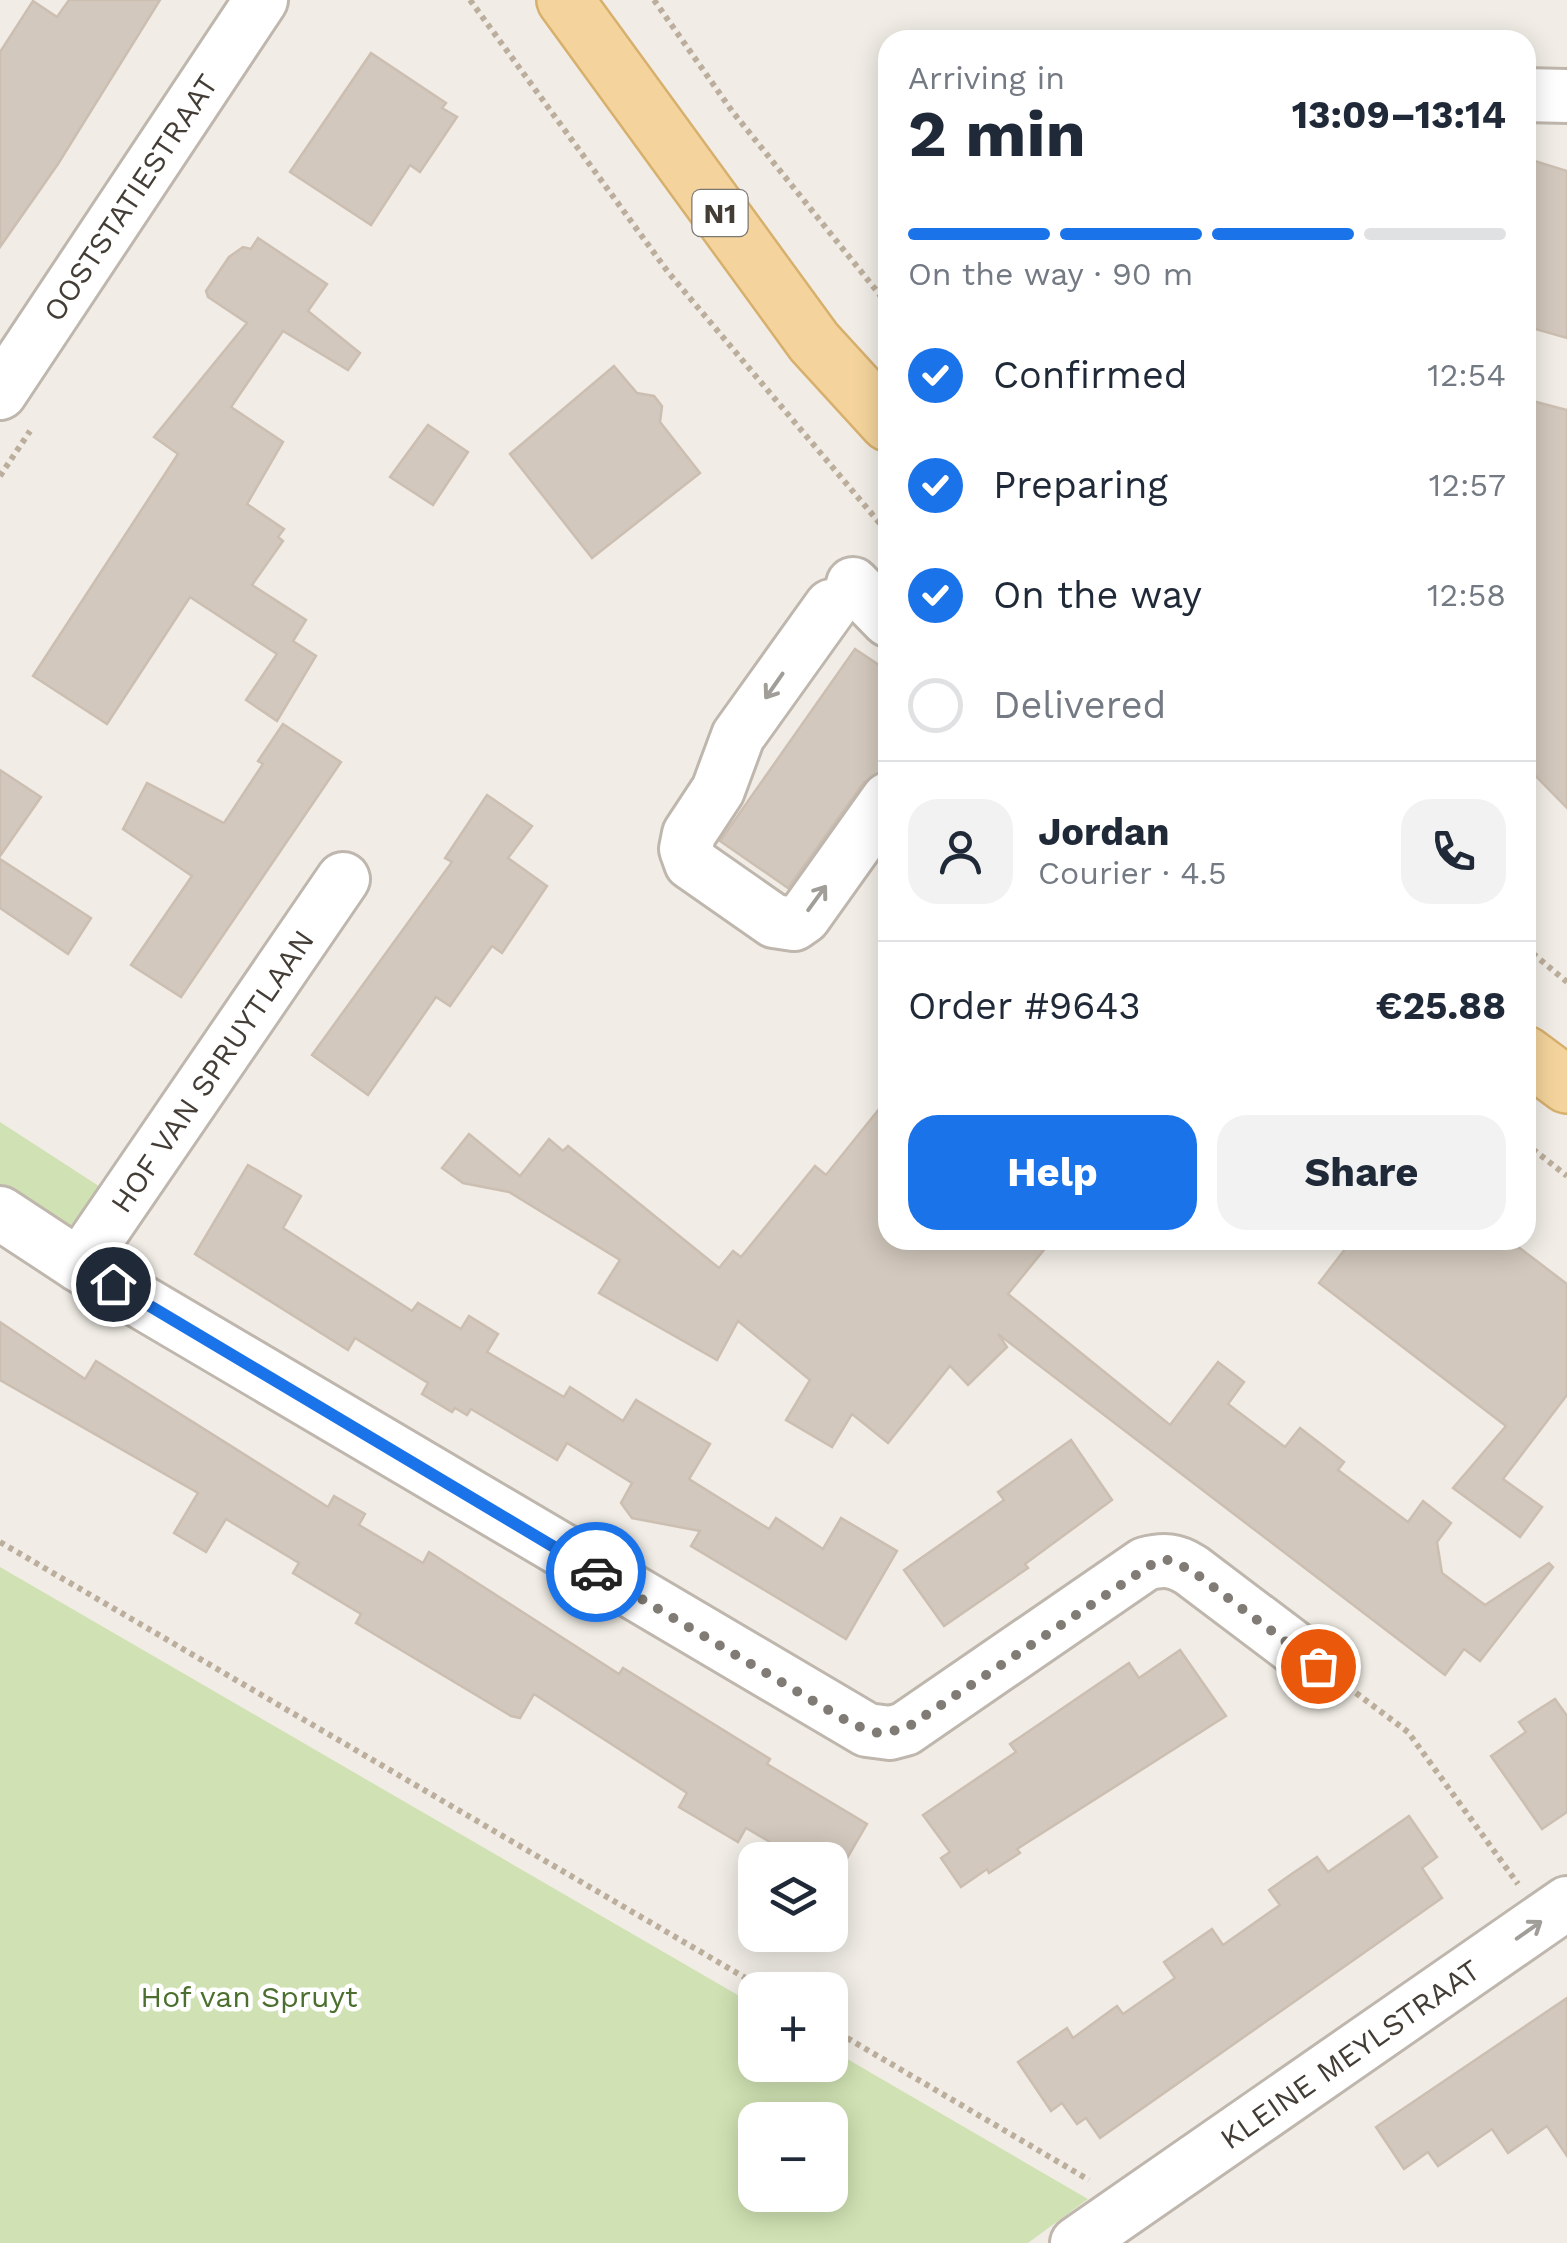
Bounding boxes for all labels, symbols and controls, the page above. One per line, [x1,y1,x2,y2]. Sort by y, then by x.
text: Arriving in [908,59,1065,97]
street label: OOSTSTATIESTRAAT [35,67,225,327]
text: 13:09–13:14 [1292,93,1506,137]
text: 2 min [908,96,1086,172]
road number: N1 [692,190,748,236]
text: On the way · 90 m [908,255,1193,293]
icon: check [908,348,963,403]
text: Confirmed [993,353,1188,397]
text: 12:54 [1427,356,1506,394]
icon: check [908,458,963,513]
text: Preparing [993,463,1168,507]
text: 12:57 [1429,466,1506,504]
icon: check [908,568,963,623]
text: On the way [993,573,1202,617]
text: 12:58 [1427,576,1506,614]
one-way arrow [764,671,785,699]
text: Delivered [993,683,1166,727]
button: person [908,799,1013,904]
button: phone [1401,799,1506,904]
text: Jordan [1038,810,1170,854]
text: Courier · 4.5 [1038,854,1227,892]
one-way arrow [807,885,828,913]
street label: HOF VAN SPRUYTLAAN [103,923,321,1219]
text: Order #9643 [908,984,1141,1028]
text: €25.88 [1376,984,1506,1028]
button: Help [908,1115,1197,1230]
button: Share [1217,1115,1506,1230]
pin [71,1242,156,1327]
icon: home [86,1257,141,1312]
courier [546,1522,646,1622]
icon: car [569,1545,624,1600]
pin [1276,1624,1361,1709]
icon: bag [1291,1639,1346,1694]
map controls [738,1842,848,2212]
button: layers [738,1842,848,1952]
one-way arrow [1515,1920,1542,1941]
street label: KLEINE MEYLSTRAAT [1213,1952,1486,2156]
button: + [738,1972,848,2082]
park label: Hof van Spruyt [140,1979,358,2014]
button: − [738,2102,848,2212]

